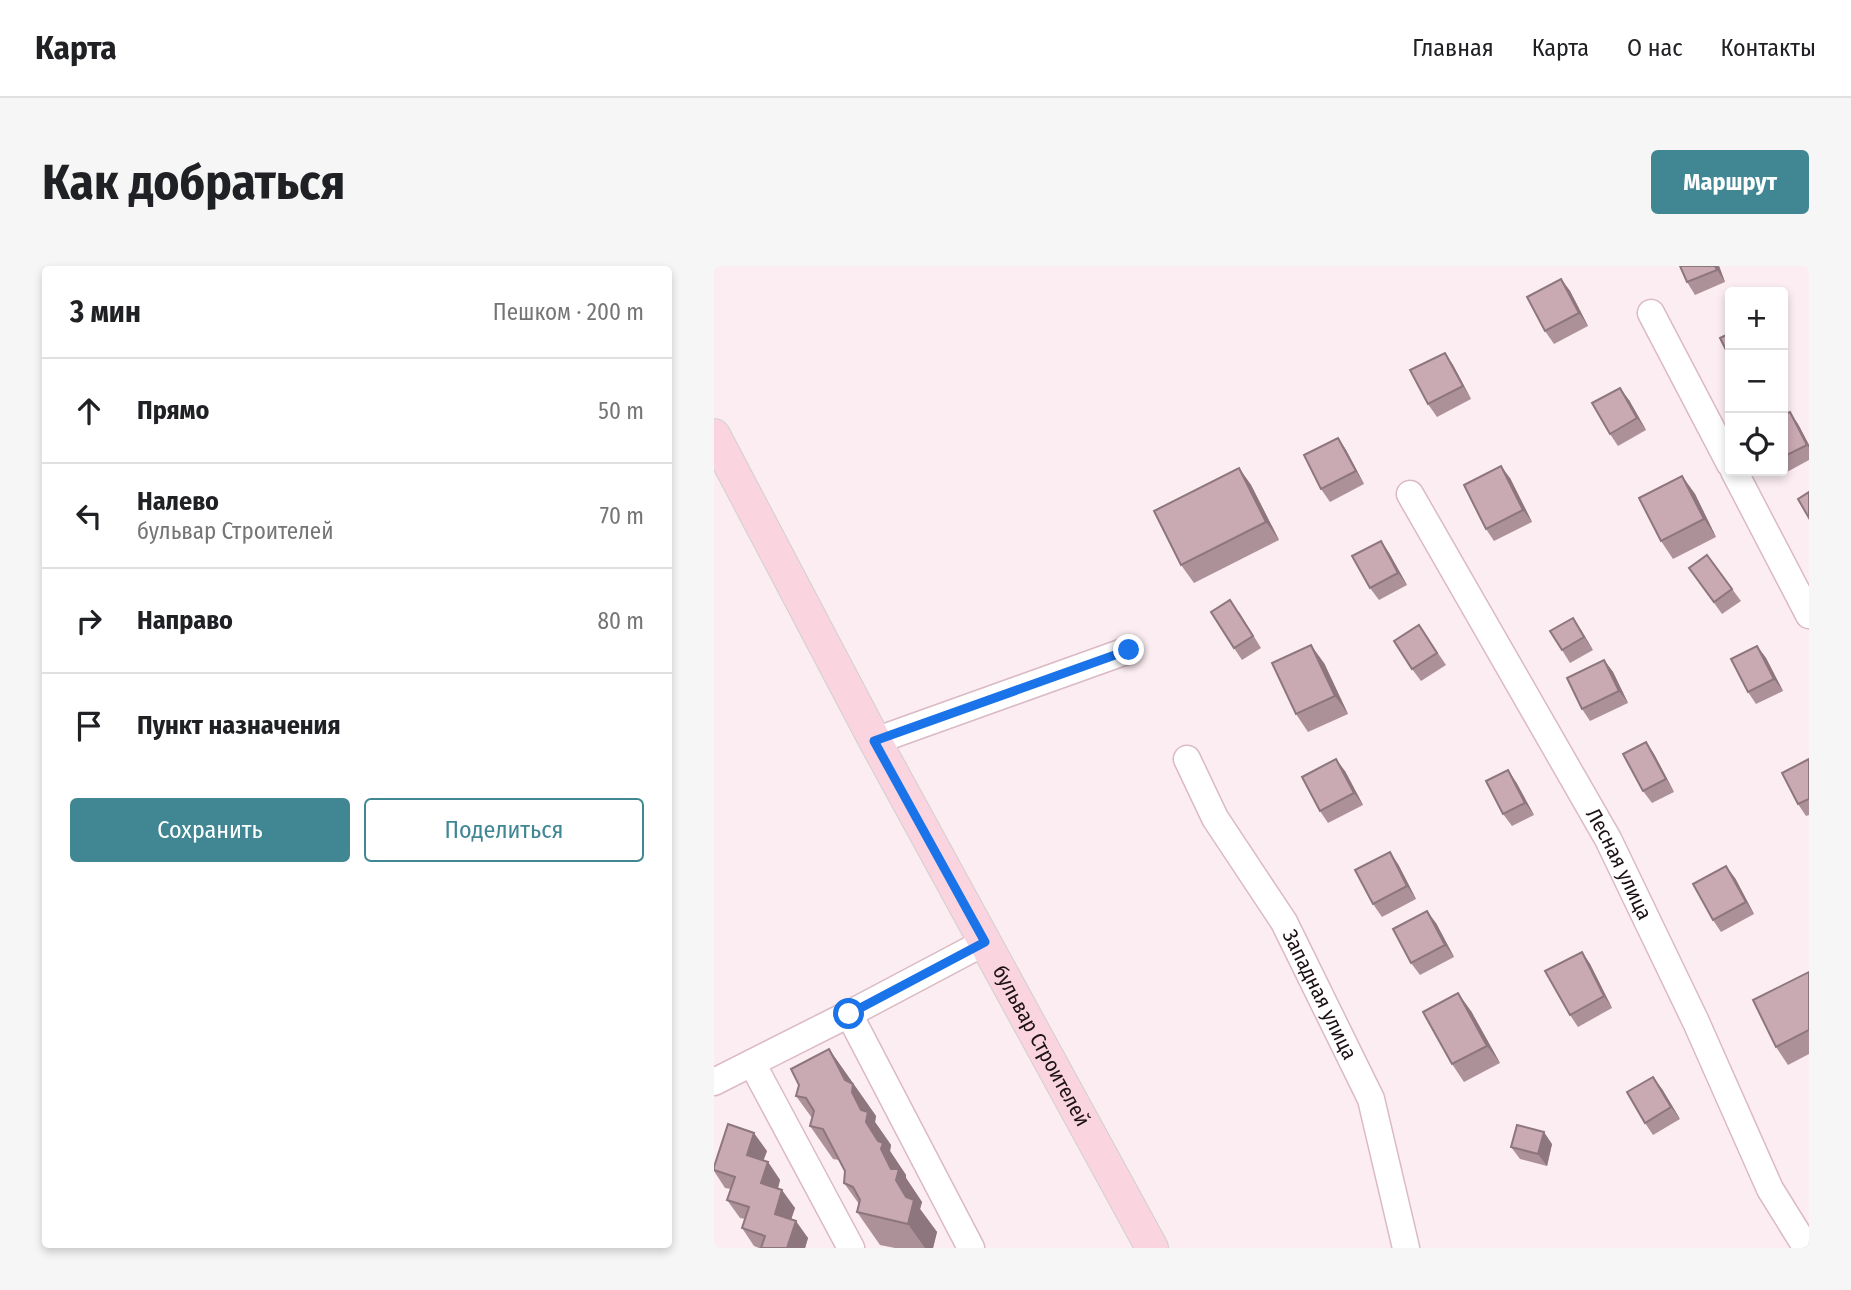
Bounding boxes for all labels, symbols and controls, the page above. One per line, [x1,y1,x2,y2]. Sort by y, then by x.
text: Карта [35,28,117,68]
text: Главная [1412,34,1494,62]
text: Карта [1532,34,1589,62]
text: О нас [1627,34,1682,62]
text: Контакты [1720,34,1816,62]
button: Маршрут [1651,150,1809,214]
text: Как добраться [42,153,345,212]
map controls [1725,287,1788,476]
button: + [1725,287,1788,350]
text: 3 мин [70,294,141,330]
text: Пешком · 200 m [493,298,644,326]
button: − [1725,350,1788,413]
icon: ahead [70,392,108,430]
text: Прямо [137,395,209,426]
text: 50 m [598,397,644,425]
button: locate [1725,413,1788,476]
text: Налево [137,486,219,517]
icon: left [70,497,108,535]
text: 70 m [600,502,644,530]
text: бульвар Строителей [137,517,334,545]
icon: right [70,602,108,640]
text: Направо [137,605,233,636]
text: 80 m [597,607,644,635]
route end [1113,634,1144,665]
icon: arrive [70,707,108,745]
text: Пункт назначения [137,710,341,741]
button: Сохранить [70,798,350,862]
button: Поделиться [364,798,644,862]
street label: Лесная улица [1580,804,1658,924]
street label: Западная улица [1277,925,1363,1064]
street label: бульвар Строителей [987,961,1096,1131]
route start [833,998,864,1029]

